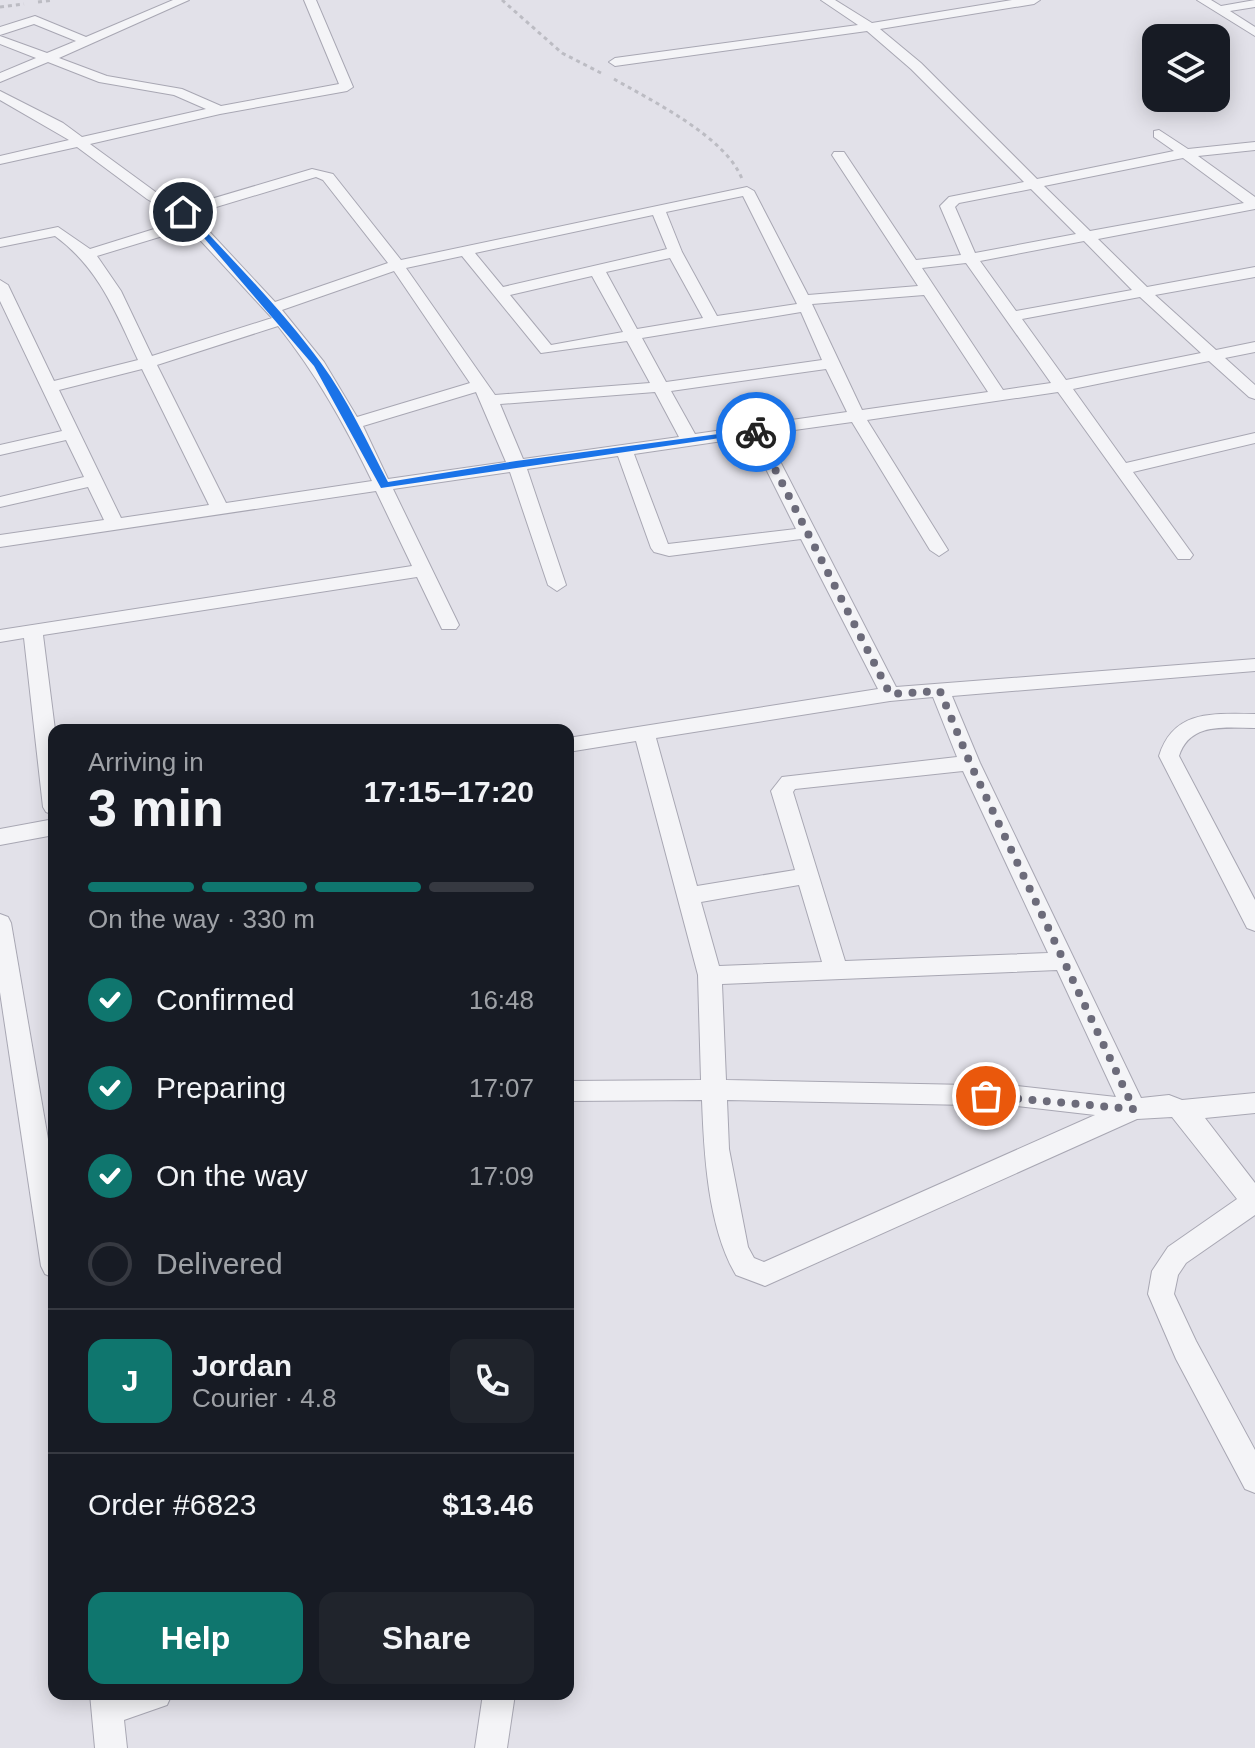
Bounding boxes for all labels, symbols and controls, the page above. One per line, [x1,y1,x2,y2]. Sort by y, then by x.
map controls [1142,24,1230,112]
button: layers [1142,24,1230,112]
pin [149,178,217,246]
icon: home [161,190,205,234]
courier [716,392,796,472]
icon: bike [734,410,778,454]
text: Arriving in [88,747,204,777]
text: 17:15–17:20 [364,775,534,808]
text: 3 min [88,779,224,837]
text: On the way · 330 m [88,904,315,934]
icon: check [88,978,132,1022]
text: Confirmed [156,983,294,1016]
text: 16:48 [469,985,534,1015]
pin [952,1062,1020,1130]
icon: check [88,1066,132,1110]
text: Preparing [156,1071,286,1104]
text: 17:07 [469,1073,534,1103]
icon: bag [964,1074,1008,1118]
icon: check [88,1154,132,1198]
text: On the way [156,1159,308,1192]
text: 17:09 [469,1161,534,1191]
text: Delivered [156,1247,283,1280]
button: phone [450,1339,534,1423]
text: Jordan [192,1349,292,1382]
text: J [122,1364,138,1397]
text: Courier · 4.8 [192,1383,337,1413]
text: Order #6823 [88,1488,256,1521]
text: $13.46 [442,1488,534,1521]
button: Help [88,1592,303,1684]
button: Share [319,1592,534,1684]

